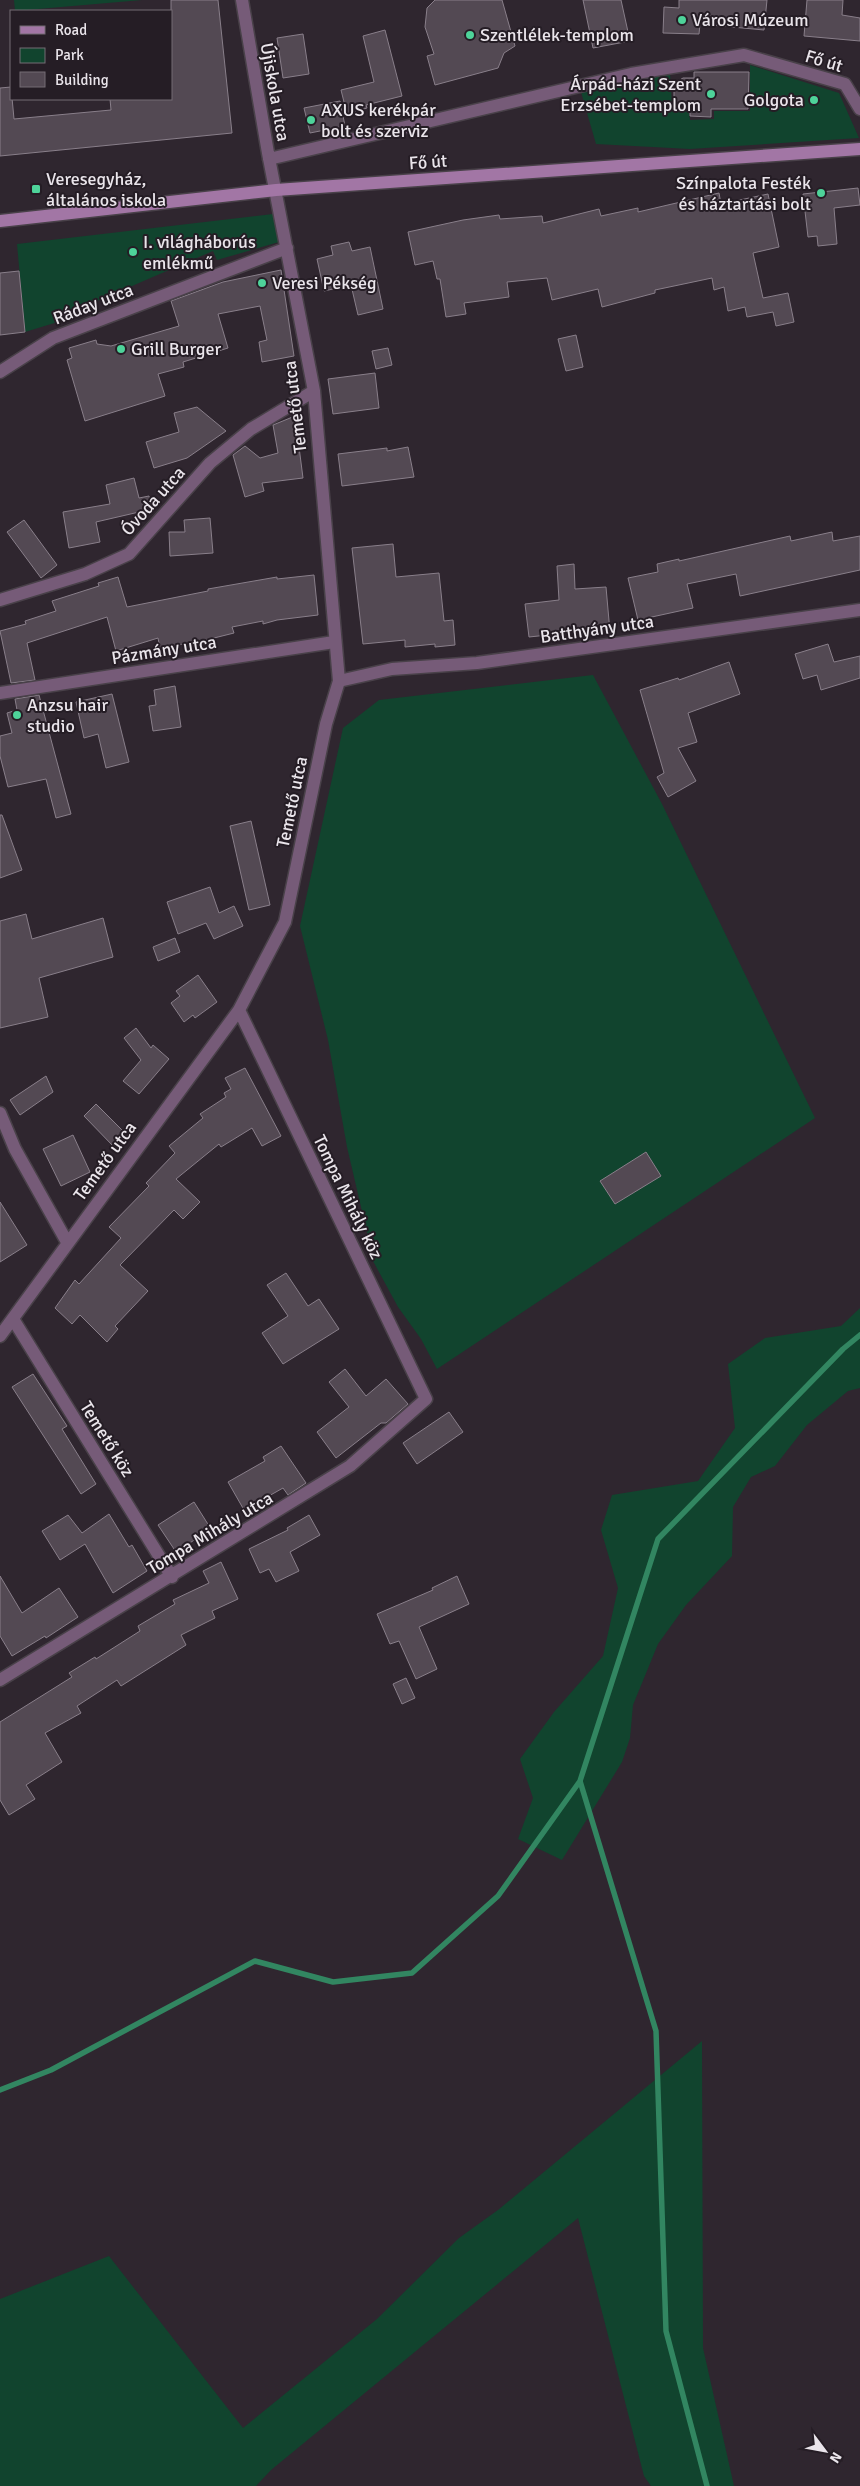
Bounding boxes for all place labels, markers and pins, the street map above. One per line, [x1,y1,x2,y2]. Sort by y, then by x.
place label: Városi Múzeum [692,9,809,31]
marker: Városi Múzeum [676,14,688,26]
place label: Szentlélek-templom [480,24,634,46]
marker: Szentlélek-templom [464,29,476,41]
place label: Árpád-házi Szent Erzsébet-templom [560,73,701,116]
marker: Árpád-házi Szent Erzsébet-templom [705,88,717,100]
place label: Golgota [744,89,804,111]
marker: Golgota [808,94,820,106]
place label: AXUS kerékpár bolt és szerviz [321,99,436,142]
marker: AXUS kerékpár bolt és szerviz [305,114,317,126]
place label: Veresegyház, általános iskola [46,168,166,211]
place label: Színpalota Festék és háztartási bolt [676,172,811,215]
marker: Veresegyház, általános iskola [30,183,42,195]
marker: Színpalota Festék és háztartási bolt [815,187,827,199]
place label: I. világháborús emlékmű [143,231,256,274]
marker: I. világháborús emlékmű [127,246,139,258]
place label: Veresi Pékség [272,272,377,294]
marker: Veresi Pékség [256,277,268,289]
place label: Grill Burger [131,338,221,360]
marker: Grill Burger [115,343,127,355]
place label: Anzsu hair studio [27,694,108,737]
marker: Anzsu hair studio [11,709,23,721]

